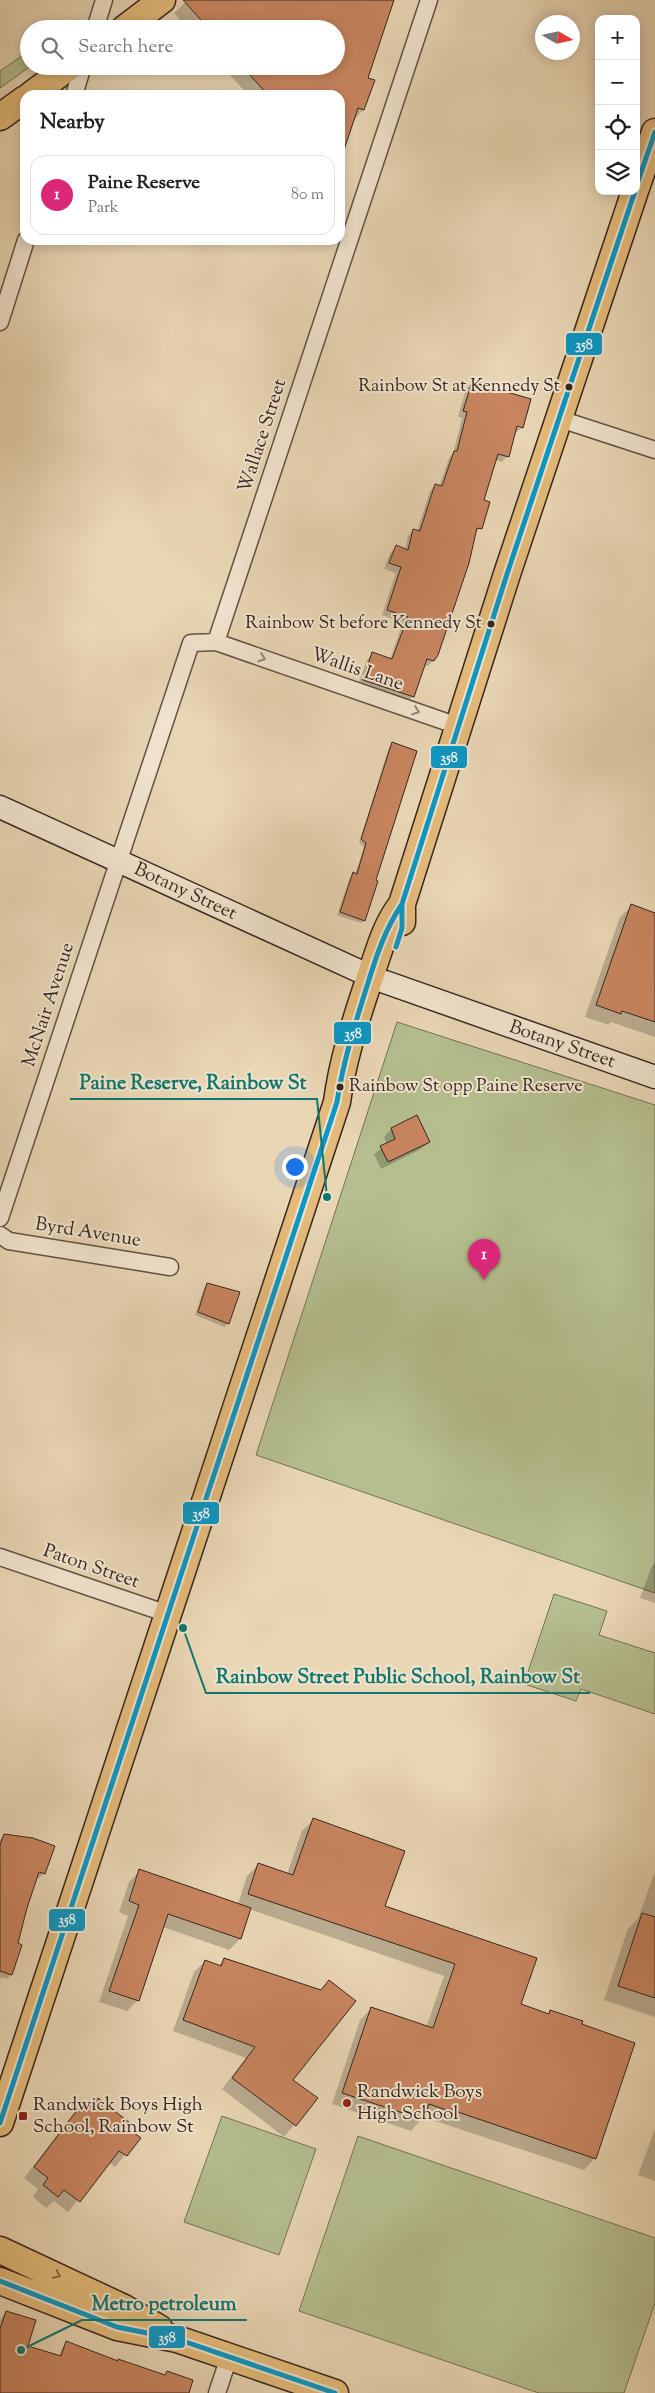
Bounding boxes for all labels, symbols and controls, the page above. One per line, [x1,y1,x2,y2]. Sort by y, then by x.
north arrow [535,15,580,60]
map controls [595,15,640,195]
button: + [595,15,640,60]
search box [20,20,345,75]
icon: search [38,34,66,62]
text: Search here [78,34,173,61]
button: − [595,60,640,105]
button: locate [595,105,640,150]
text: Nearby [40,108,105,138]
button: layers [595,150,640,195]
text: Paine Reserve [88,170,200,197]
text: 1 [54,184,60,207]
text: 80 m [291,184,324,207]
text: Park [88,197,119,220]
line badge: 358 [565,332,603,356]
text: 358 [575,336,593,356]
place label: Rainbow St at Kennedy St [358,374,560,400]
street label: Wallace Street [232,375,294,496]
marker: Rainbow St at Kennedy St [564,382,574,392]
place label: Rainbow St before Kennedy St [245,611,482,637]
marker: Rainbow St before Kennedy St [486,619,496,629]
street label: Wallis Lane [307,642,407,698]
one-way arrow [257,652,266,662]
one-way arrow [411,706,419,716]
line badge: 358 [430,745,468,769]
text: 358 [440,749,458,769]
street label: Botany Street [129,856,241,928]
street label: McNair Avenue [16,939,82,1071]
street label: Botany Street [505,1014,619,1076]
line badge: 358 [333,1021,372,1045]
text: 358 [344,1025,362,1045]
callout: Paine Reserve, Rainbow St [70,1064,317,1099]
text: Paine Reserve, Rainbow St [80,1070,307,1099]
place label: Rainbow St opp Paine Reserve [349,1074,583,1100]
marker: Rainbow St opp Paine Reserve [335,1082,345,1092]
your location [282,1154,308,1180]
street label: Byrd Avenue [33,1211,143,1255]
pin: 1 [468,1239,500,1280]
line badge: 358 [182,1501,220,1525]
text: 358 [192,1505,210,1525]
street label: Paton Street [39,1538,143,1596]
callout: Rainbow Street Public School, Rainbow St [206,1658,590,1693]
text: Rainbow Street Public School, Rainbow St [216,1664,580,1693]
line badge: 358 [48,1908,86,1932]
text: 358 [58,1911,76,1931]
place label: Randwick Boys High School [357,2079,482,2128]
place label: Randwick Boys High School, Rainbow St [33,2092,203,2141]
marker: Randwick Boys High School [341,2097,353,2109]
marker: Randwick Boys High School, Rainbow St [17,2110,29,2122]
one-way arrow [51,2269,60,2279]
callout: Metro petroleum [82,2285,247,2320]
text: Metro petroleum [91,2291,237,2320]
line badge: 358 [148,2325,186,2349]
text: 358 [158,2329,176,2349]

